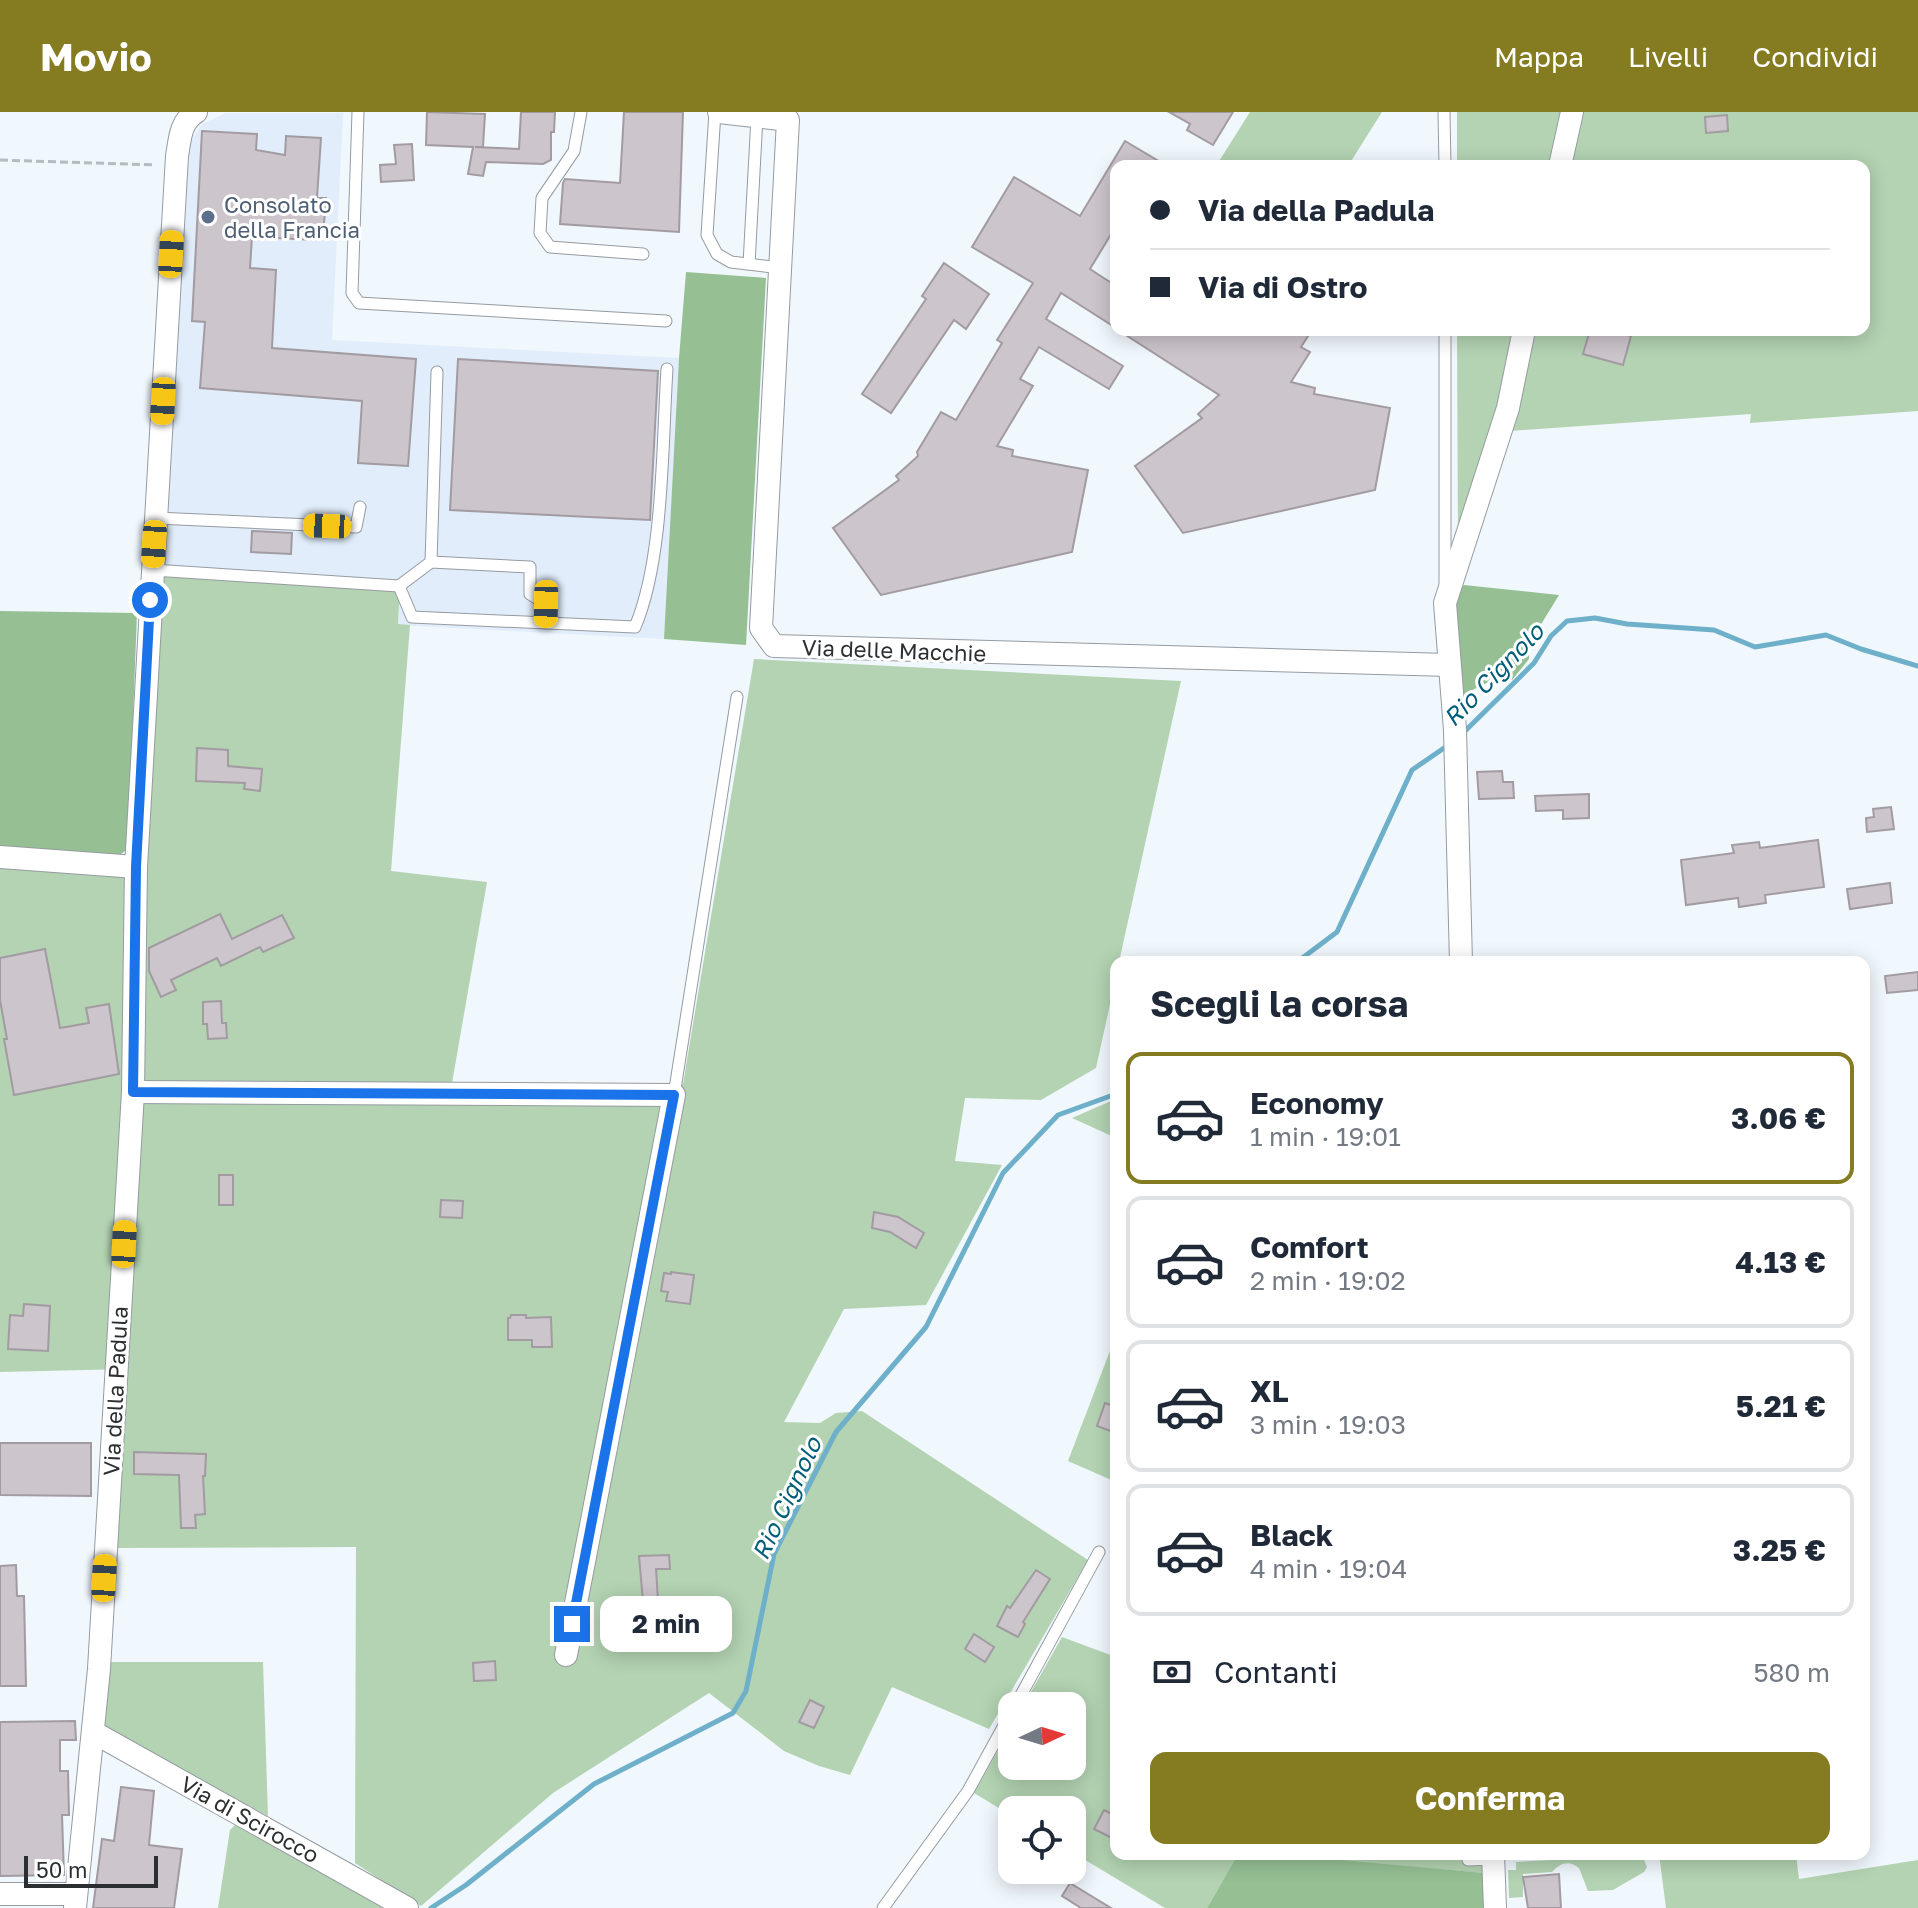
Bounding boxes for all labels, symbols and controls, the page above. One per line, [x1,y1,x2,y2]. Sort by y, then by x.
text: Movio [40,34,152,79]
text: Mappa [1494,40,1584,73]
text: Livelli [1628,40,1708,73]
text: Condividi [1752,40,1878,73]
place label: Consolato della Francia [224,191,360,243]
text: Via della Padula [1198,192,1434,228]
marker: Consolato della Francia [199,208,217,226]
car [158,229,184,279]
text: Via di Ostro [1198,269,1368,305]
car [150,376,176,426]
car [303,513,351,539]
car [140,519,168,569]
car [534,580,558,628]
route start [132,582,168,618]
water label: Rio Cignolo [1437,615,1551,732]
street label: Via delle Macchie [801,633,987,667]
text: Scegli la corsa [1150,982,1408,1025]
icon: car [1154,1082,1226,1154]
text: Economy [1250,1085,1384,1121]
text: 3.06 € [1731,1100,1826,1136]
text: 1 min · 19:01 [1250,1121,1401,1152]
car [111,1219,137,1269]
icon: car [1154,1226,1226,1298]
text: Comfort [1250,1229,1369,1265]
text: 4.13 € [1735,1244,1826,1280]
text: 2 min · 19:02 [1250,1265,1406,1296]
street label: Via della Padula [97,1306,133,1476]
icon: car [1154,1370,1226,1442]
text: XL [1250,1373,1289,1409]
text: 5.21 € [1736,1388,1826,1424]
text: 3 min · 19:03 [1250,1409,1406,1440]
water label: Rio Cignolo [745,1431,829,1564]
icon: car [1154,1514,1226,1586]
text: Black [1250,1517,1333,1553]
text: 3.25 € [1733,1532,1826,1568]
car [91,1553,117,1603]
text: 4 min · 19:04 [1250,1553,1407,1584]
callout: 2 min [600,1596,732,1652]
route end [554,1606,590,1642]
text: 2 min [632,1608,700,1639]
icon: cash [1150,1650,1194,1694]
text: Contanti [1214,1654,1338,1690]
text: 580 m [1753,1657,1830,1688]
north arrow [998,1692,1086,1780]
map controls [998,1692,1086,1884]
button: Conferma [1150,1752,1830,1844]
street label: Via di Scirocco [176,1770,324,1868]
button: locate [998,1796,1086,1884]
scale bar [24,1852,158,1888]
text: 50 m [36,1856,87,1883]

